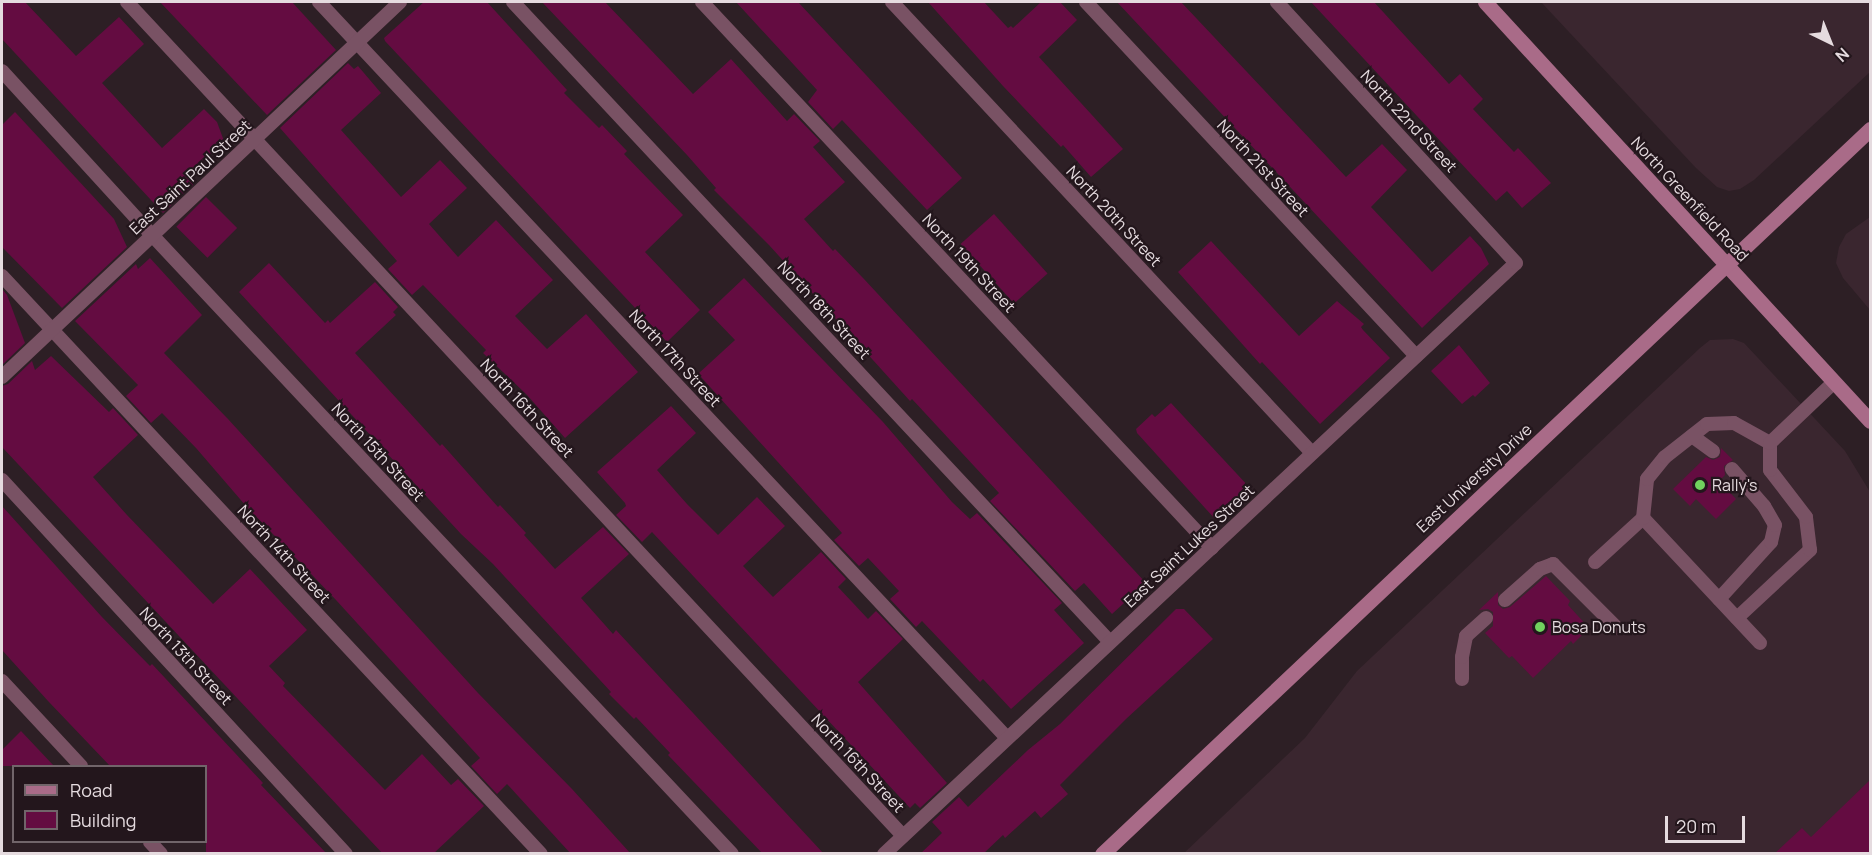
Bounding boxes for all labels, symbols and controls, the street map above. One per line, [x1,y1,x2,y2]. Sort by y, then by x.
north arrow [1800,12,1860,72]
text: N [1831,43,1854,67]
street label: North 22nd Street [1357,66,1461,176]
street label: East Saint Paul Street [125,116,255,238]
street label: North 21st Street [1213,116,1313,220]
street label: North Greenfield Road [1627,133,1753,265]
street label: North 20th Street [1063,162,1165,270]
street label: North 19th Street [918,210,1020,316]
street label: North 18th Street [774,257,874,363]
street label: North 17th Street [625,305,725,411]
street label: North 16th Street [476,355,578,461]
street label: North 15th Street [328,399,428,505]
street label: East University Drive [1412,420,1536,536]
place label: Rally's [1712,475,1757,495]
marker: Rally's [1693,478,1707,492]
street label: East Saint Lukes Street [1120,481,1258,611]
street label: North 14th Street [234,501,334,607]
street label: North 13th Street [136,603,236,709]
place label: Bosa Donuts [1552,617,1646,637]
marker: Bosa Donuts [1533,620,1547,634]
street label: North 16th Street [807,710,909,816]
legend [12,765,207,843]
text: Road [70,778,113,802]
scale bar [1668,804,1748,842]
text: Building [70,808,136,832]
text: 20 m [1676,814,1716,838]

